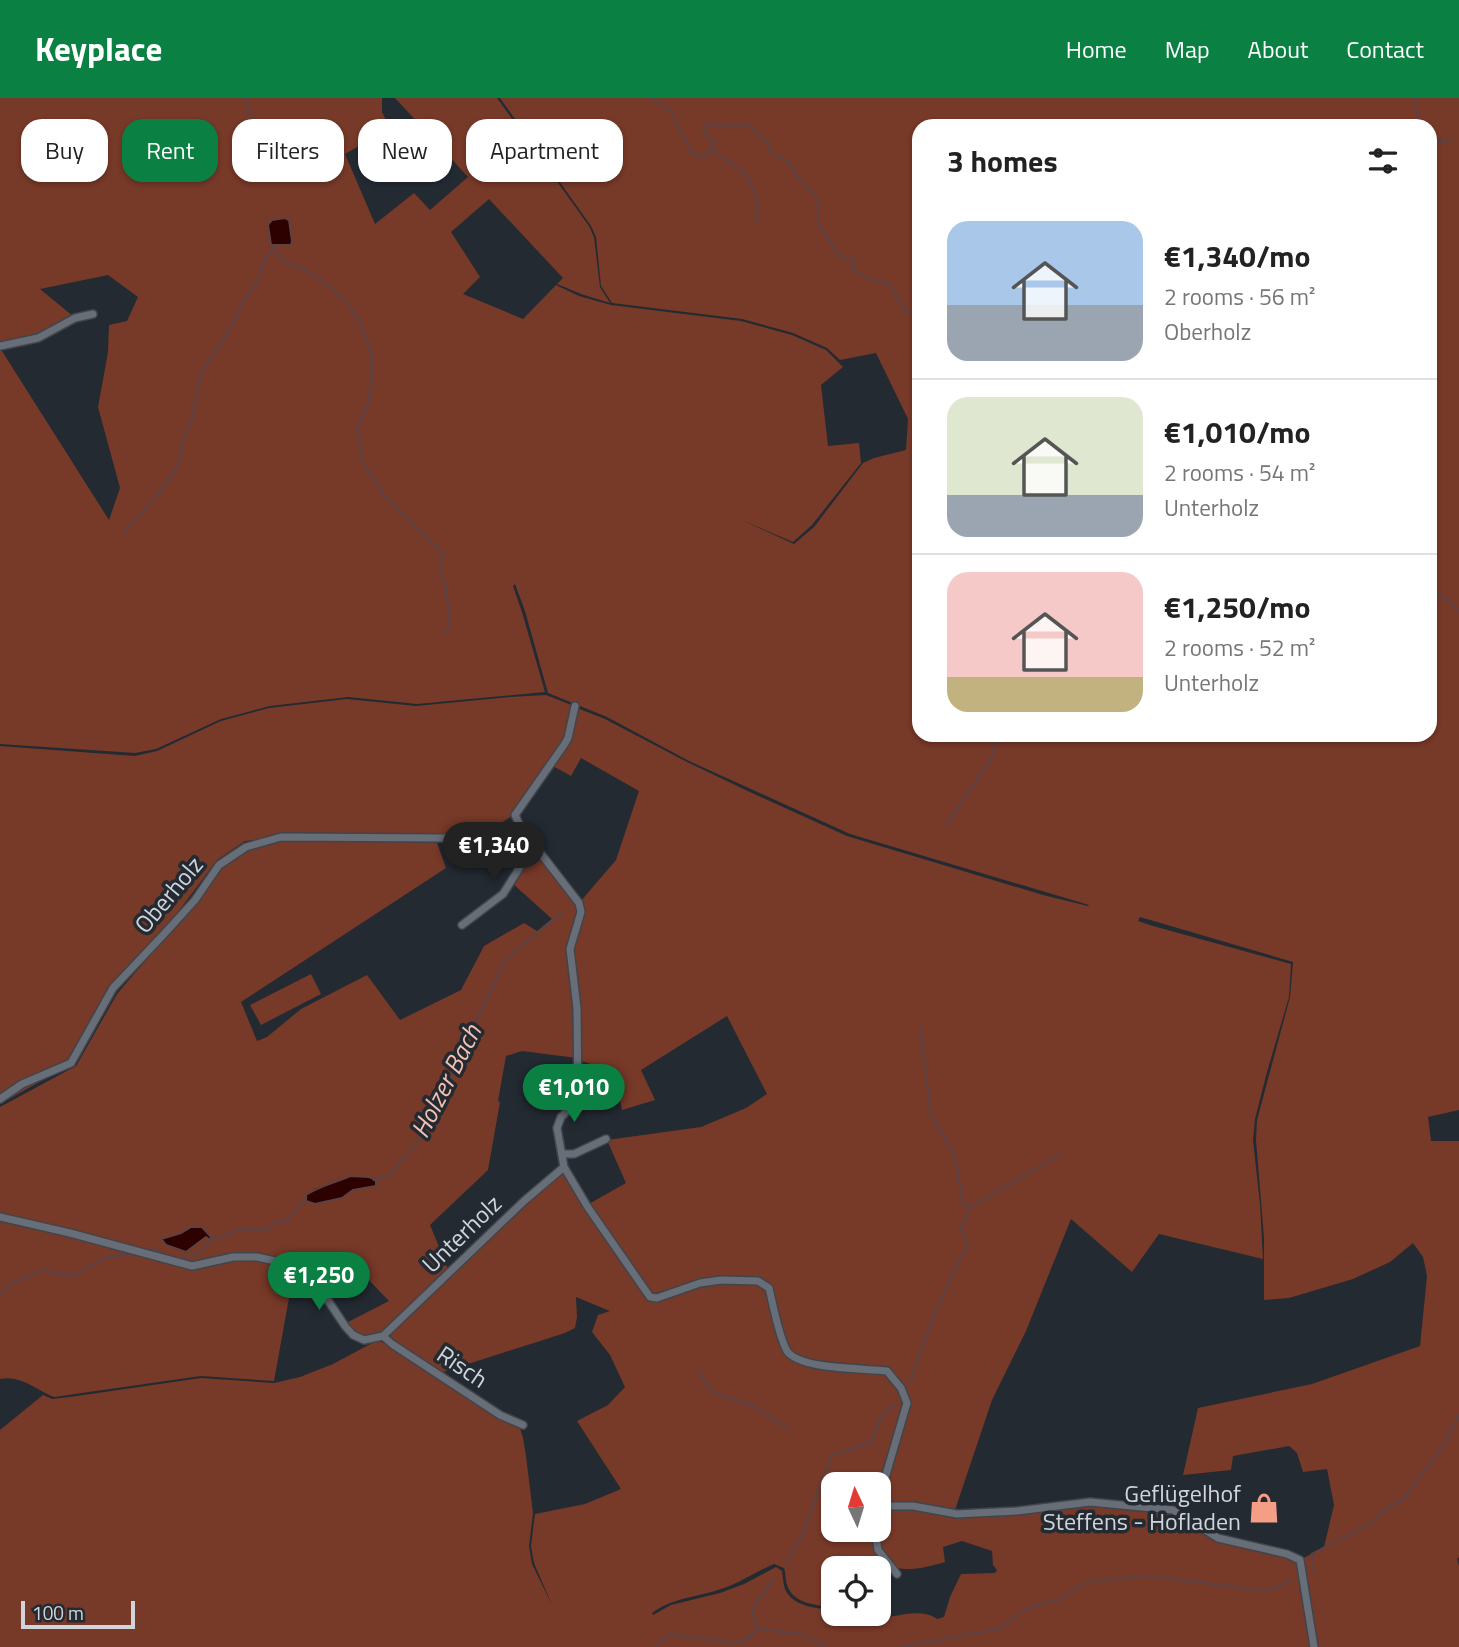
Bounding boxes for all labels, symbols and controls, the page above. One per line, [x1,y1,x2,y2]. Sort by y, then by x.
text: Keyplace [35,24,162,74]
text: Home [1066,31,1127,67]
text: Map [1165,31,1210,67]
text: About [1248,31,1308,67]
text: Contact [1346,31,1424,67]
chip: Buy [21,119,108,182]
chip: Rent [122,119,218,182]
chip: Filters [232,119,344,182]
chip: New [358,119,452,182]
chip: Apartment [466,119,623,182]
text: 3 homes [947,138,1058,184]
icon: filters [1364,142,1402,180]
text: €1,340/mo [1164,233,1310,279]
icon: home [1003,249,1087,333]
text: 2 rooms · 56 m² [1164,279,1315,314]
text: Oberholz [1164,314,1251,349]
text: €1,010/mo [1164,409,1310,455]
icon: home [1003,425,1087,509]
text: 2 rooms · 54 m² [1164,455,1315,490]
text: Unterholz [1164,490,1259,525]
text: €1,250/mo [1164,584,1310,630]
icon: home [1003,600,1087,684]
text: 2 rooms · 52 m² [1164,630,1315,665]
text: Unterholz [1164,665,1259,700]
pin: €1,340 [437,822,551,882]
text: €1,340 [459,827,529,862]
street label: Oberholz [125,848,211,941]
water label: Holzer Bach [400,1016,491,1144]
pin: €1,010 [517,1065,631,1124]
text: €1,010 [539,1069,609,1104]
street label: Unterholz [413,1186,509,1281]
pin: €1,250 [262,1252,376,1312]
text: €1,250 [284,1257,354,1292]
street label: Risch [430,1336,495,1396]
north arrow [821,1472,891,1542]
map controls [821,1472,891,1626]
place label: Geflügelhof Steffens - Hofladen [1043,1475,1241,1539]
shop icon: Geflügelhof Steffens - Hofladen [1247,1491,1281,1525]
button: locate [821,1556,891,1626]
scale bar [21,1598,135,1630]
text: 100 m [32,1598,84,1627]

